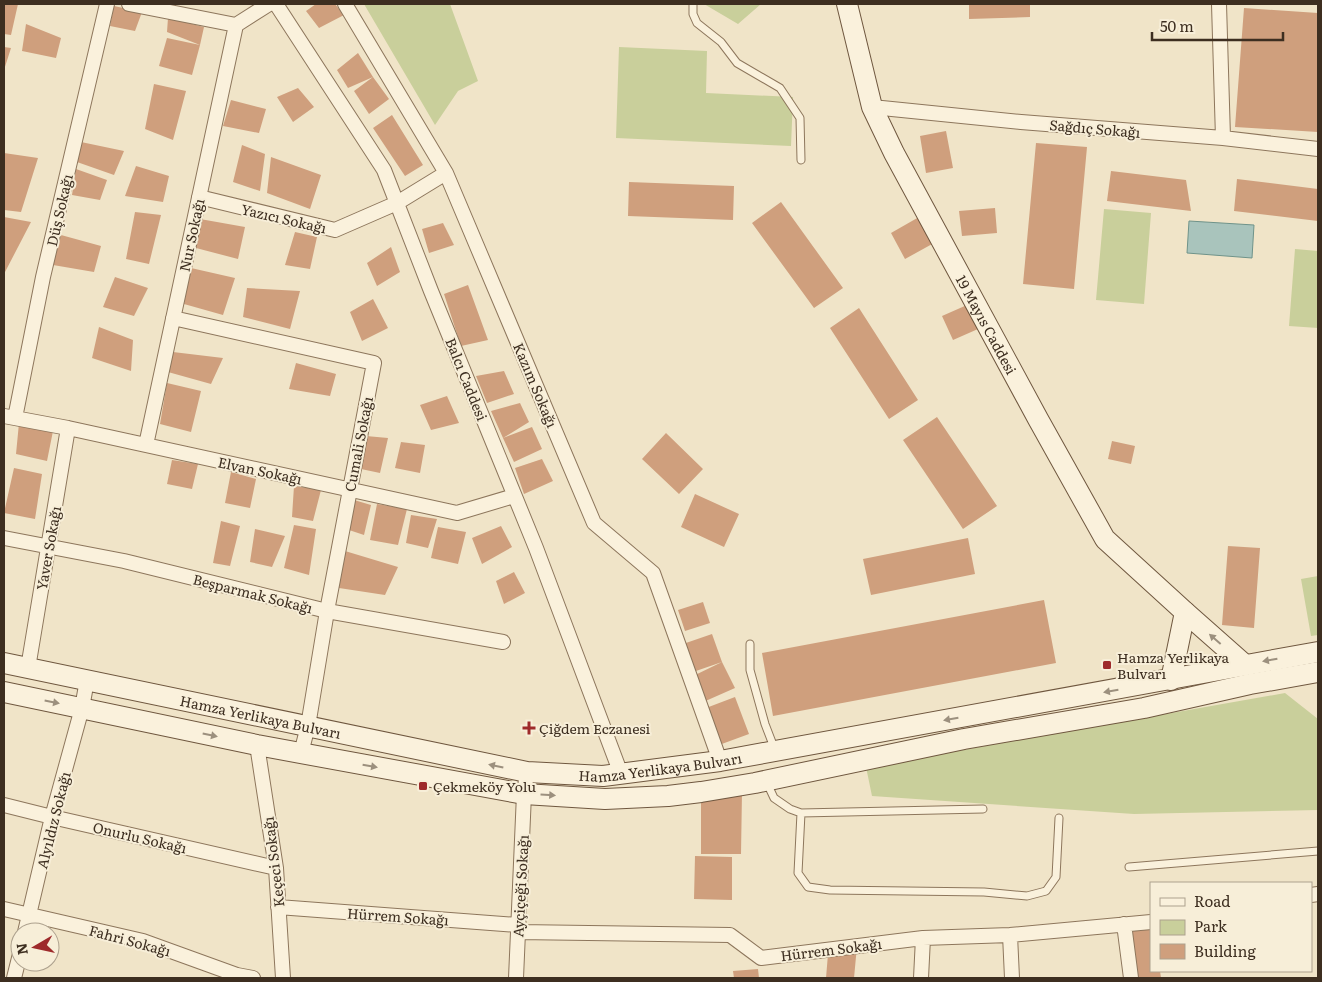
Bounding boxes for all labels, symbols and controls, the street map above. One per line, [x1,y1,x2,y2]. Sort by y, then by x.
scale bar [1152,10,1283,42]
text: 50 m [1160,14,1194,37]
street label: Sağdıç Sokağı [1049,114,1142,142]
street label: Düş Sokağı [41,172,77,248]
street label: Nur Sokağı [173,196,209,273]
street label: Yazıcı Sokağı [239,198,329,238]
street label: 19 Mayıs Caddesi [952,271,1022,378]
street label: Balcı Caddesi [441,335,493,424]
street label: Kazım Sokağı [509,339,563,431]
street label: Cumali Sokağı [339,394,377,493]
street label: Elvan Sokağı [216,451,304,489]
street label: Yaver Sokağı [31,504,65,592]
street label: Beşparmak Sokağı [191,568,315,618]
one-way arrow [1209,633,1222,644]
place label: Hamza Yerlikaya Bulvarı [1117,647,1230,683]
one-way arrow [1262,657,1278,665]
marker: Hamza Yerlikaya Bulvarı [1101,659,1113,671]
one-way arrow [1102,687,1118,695]
street label: Hamza Yerlikaya Bulvarı [178,690,343,743]
one-way arrow [44,698,60,706]
one-way arrow [942,716,958,724]
place label: Çiğdem Eczanesi [539,718,651,738]
marker: Çiğdem Eczanesi [523,722,535,734]
one-way arrow [203,732,219,740]
street label: Hamza Yerlikaya Bulvarı [578,747,744,787]
one-way arrow [363,762,379,770]
one-way arrow [488,762,504,770]
street label: Alyıldız Sokağı [31,769,75,871]
place label: Çekmeköy Yolu [433,776,536,796]
marker: Çekmeköy Yolu [417,780,429,792]
one-way arrow [540,792,556,800]
street label: Keçeci Sokağı [257,815,288,908]
street label: Onurlu Sokağı [91,816,189,858]
street label: Ayçiçeği Sokağı [507,834,533,938]
legend [1150,882,1312,972]
text: Road [1194,889,1230,912]
street label: Hürrem Sokağı [346,902,450,930]
text: Park [1194,914,1228,937]
street label: Fahri Sokağı [87,920,173,961]
north arrow [10,922,60,972]
street label: Hürrem Sokağı [779,933,883,965]
text: Building [1194,939,1256,962]
text: N [10,942,32,957]

